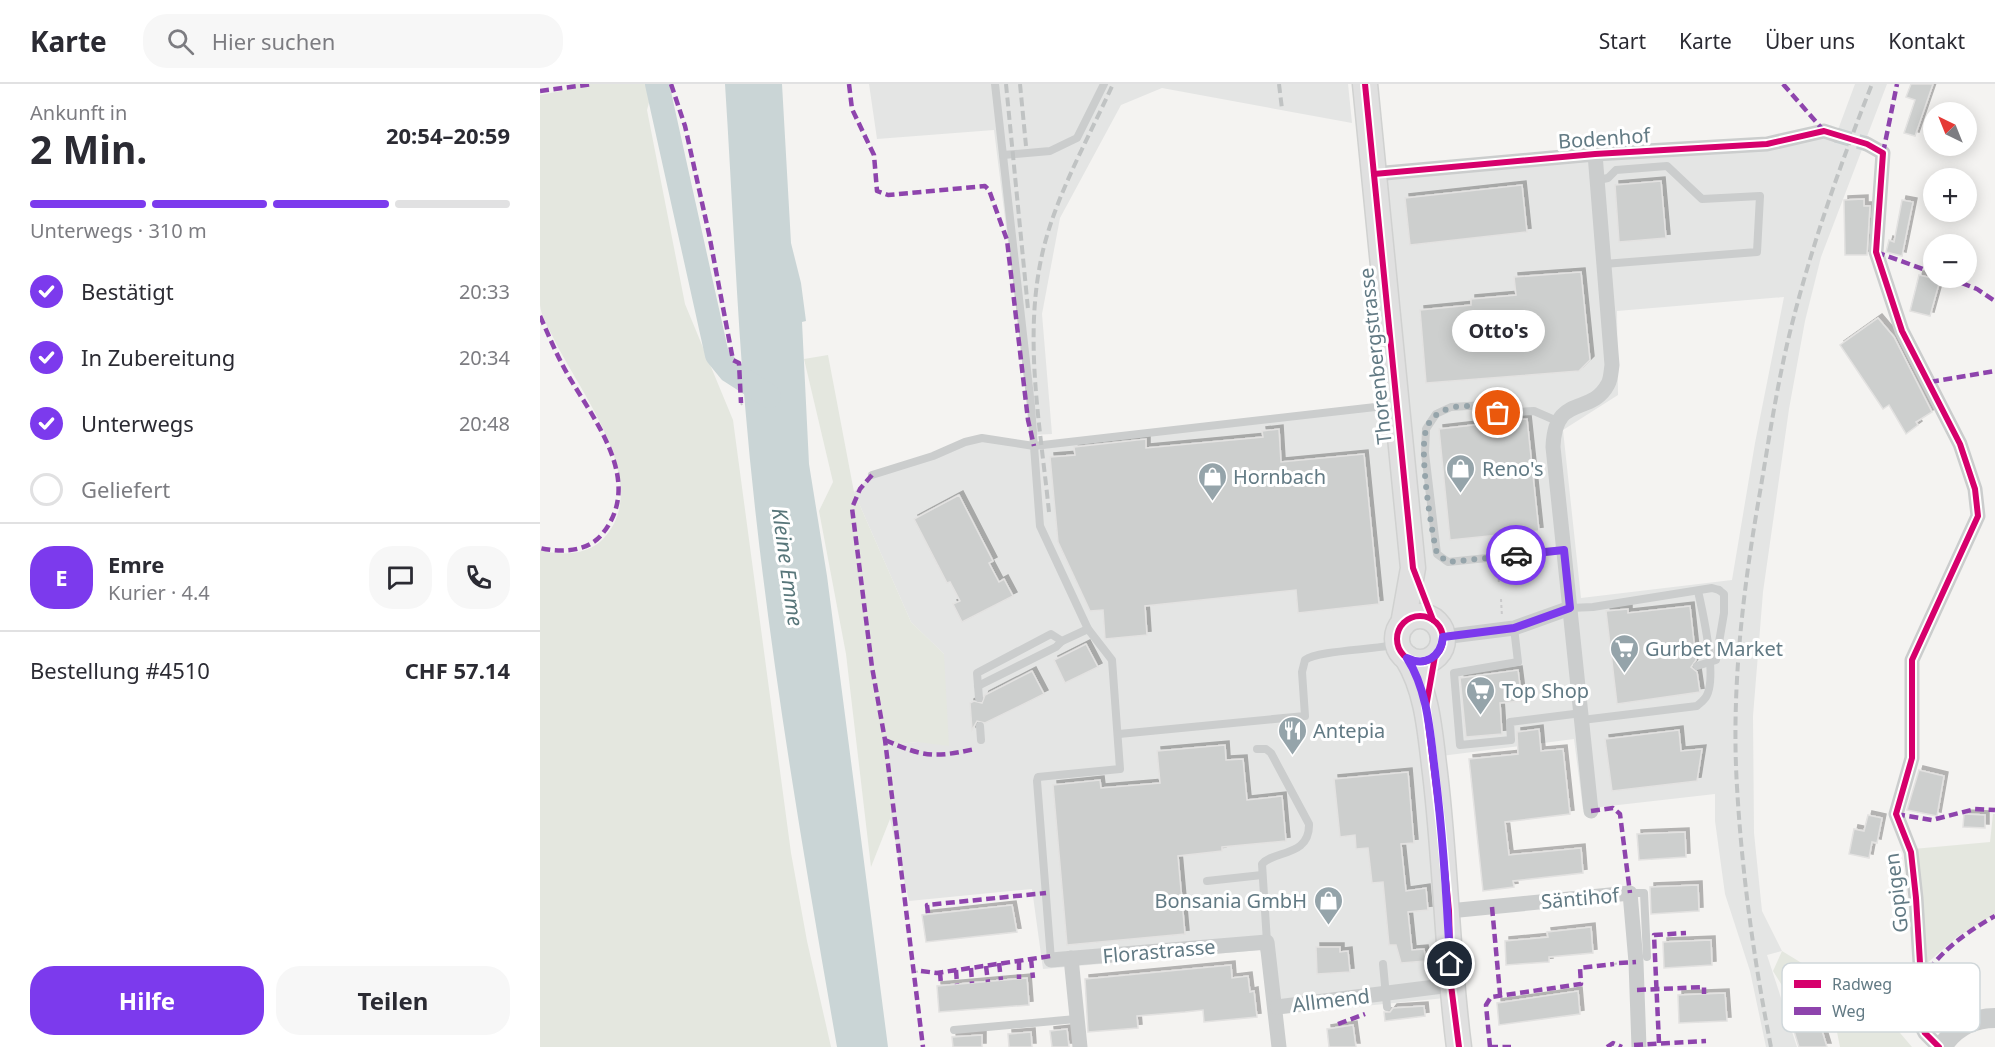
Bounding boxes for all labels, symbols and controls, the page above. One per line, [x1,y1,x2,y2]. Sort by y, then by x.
search box [143,14,563,68]
text: Karte [30,22,107,60]
icon: search [164,25,197,58]
text: Hier suchen [212,26,335,56]
text: Start [1599,27,1646,55]
text: Karte [1679,27,1732,55]
text: Über uns [1765,27,1855,55]
text: Kontakt [1888,27,1965,55]
text: Ankunft in [30,99,127,126]
north arrow [1923,102,1977,156]
map controls [1923,102,1977,288]
text: 20:54–20:59 [386,120,510,150]
street label: Bodenhof [1557,121,1652,155]
text: 2 Min. [30,122,147,175]
button: + [1923,168,1977,222]
text: Unterwegs · 310 m [30,217,207,244]
button: − [1923,234,1977,288]
street label: Thorenbergstrasse [1352,266,1398,446]
icon: check [30,275,63,308]
text: Bestätigt [81,276,174,306]
text: 20:33 [459,278,510,305]
callout: Otto's [1452,311,1544,353]
text: Otto's [1468,317,1529,344]
icon: check [30,341,63,374]
text: In Zubereitung [81,342,235,372]
text: 20:34 [459,344,510,371]
pin [1472,387,1523,438]
icon: bag [1481,396,1514,429]
icon: check [30,407,63,440]
text: Unterwegs [81,408,194,438]
text: 20:48 [459,410,510,437]
shop icon: Reno's [1445,452,1477,494]
place label: Reno's [1482,455,1543,482]
shop icon: Hornbach [1196,460,1228,502]
place label: Hornbach [1233,463,1326,490]
text: Geliefert [81,474,170,504]
water label: Kleine Emme [766,506,810,628]
courier [1486,525,1546,585]
icon: car [1500,539,1533,572]
button: chat [369,546,432,609]
button: phone [447,546,510,609]
text: Emre [108,549,164,579]
text: E [55,562,68,592]
text: Kurier · 4.4 [108,579,210,606]
supermarket icon: Gurbet Market [1608,632,1640,674]
place label: Gurbet Market [1645,635,1783,662]
text: Bestellung #4510 [30,655,210,685]
text: CHF 57.14 [405,655,510,685]
supermarket icon: Top Shop [1465,674,1497,716]
place label: Top Shop [1502,677,1589,704]
restaurant icon: Antepia [1276,714,1308,756]
place label: Antepia [1313,717,1385,744]
street label: Gopigen [1878,852,1914,934]
street label: Säntihof [1540,881,1621,915]
shop icon: Bonsania GmbH [1312,884,1344,926]
place label: Bonsania GmbH [1154,887,1307,914]
street label: Florastrasse [1102,933,1216,969]
pin [1424,938,1475,989]
icon: home [1433,947,1466,980]
legend [1782,963,1980,1032]
button: Hilfe [30,966,264,1035]
button: Teilen [276,966,510,1035]
text: Radweg [1832,973,1892,995]
street label: Allmend [1291,982,1371,1018]
text: Weg [1832,1000,1865,1022]

